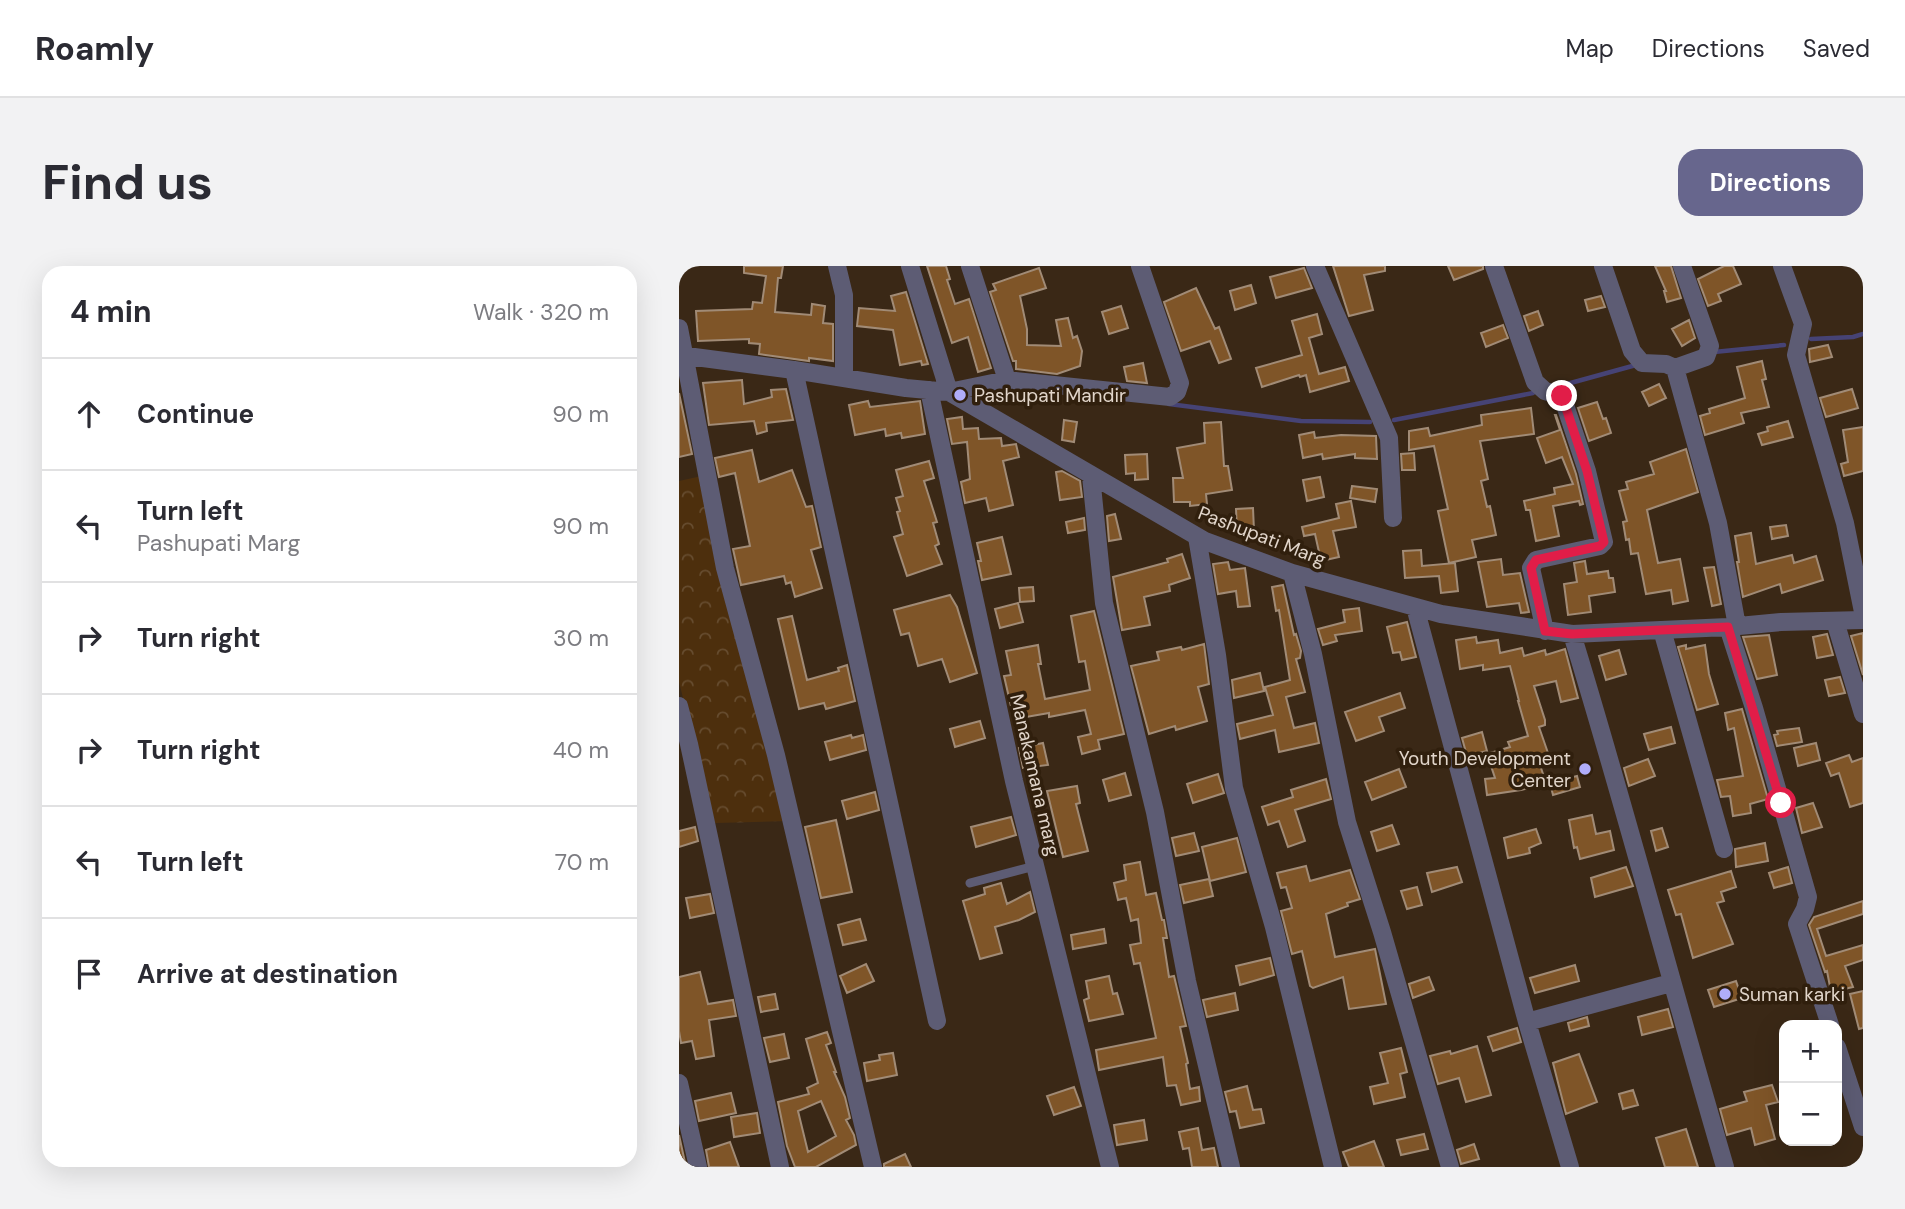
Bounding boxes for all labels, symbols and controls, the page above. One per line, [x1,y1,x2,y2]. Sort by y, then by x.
text: Roamly [35,27,154,70]
text: Map [1566,33,1614,64]
text: Directions [1652,33,1765,64]
text: Saved [1803,33,1870,64]
button: Directions [1678,149,1863,216]
text: Find us [42,150,213,214]
text: 4 min [70,292,152,331]
text: Walk · 320 m [473,297,609,327]
route end [1546,380,1577,411]
place label: Pashupati Mandir [974,383,1126,408]
marker: Pashupati Mandir [952,387,968,403]
icon: ahead [70,395,108,433]
text: Continue [137,397,254,431]
text: 90 m [552,399,609,429]
text: Turn left [137,494,244,528]
street label: Pashupati Marg [1194,500,1330,572]
icon: left [70,507,108,545]
text: 90 m [552,511,609,541]
text: Pashupati Marg [137,528,300,558]
icon: right [70,619,108,657]
text: Turn right [137,621,261,655]
text: 30 m [553,623,609,653]
street label: Manakamana marg [1004,691,1066,859]
icon: right [70,731,108,769]
text: Turn right [137,733,261,767]
text: 40 m [553,735,609,765]
place label: Youth Development Center [1399,746,1571,793]
marker: Youth Development Center [1577,761,1593,777]
route start [1765,787,1796,818]
icon: left [70,843,108,881]
text: Turn left [137,845,244,879]
text: 70 m [555,847,609,877]
icon: arrive [70,955,108,993]
text: Arrive at destination [137,957,398,991]
place label: Suman karki [1739,982,1845,1007]
marker: Suman karki [1717,986,1733,1002]
map controls [1779,1020,1842,1146]
button: + [1779,1020,1842,1083]
button: − [1779,1083,1842,1146]

